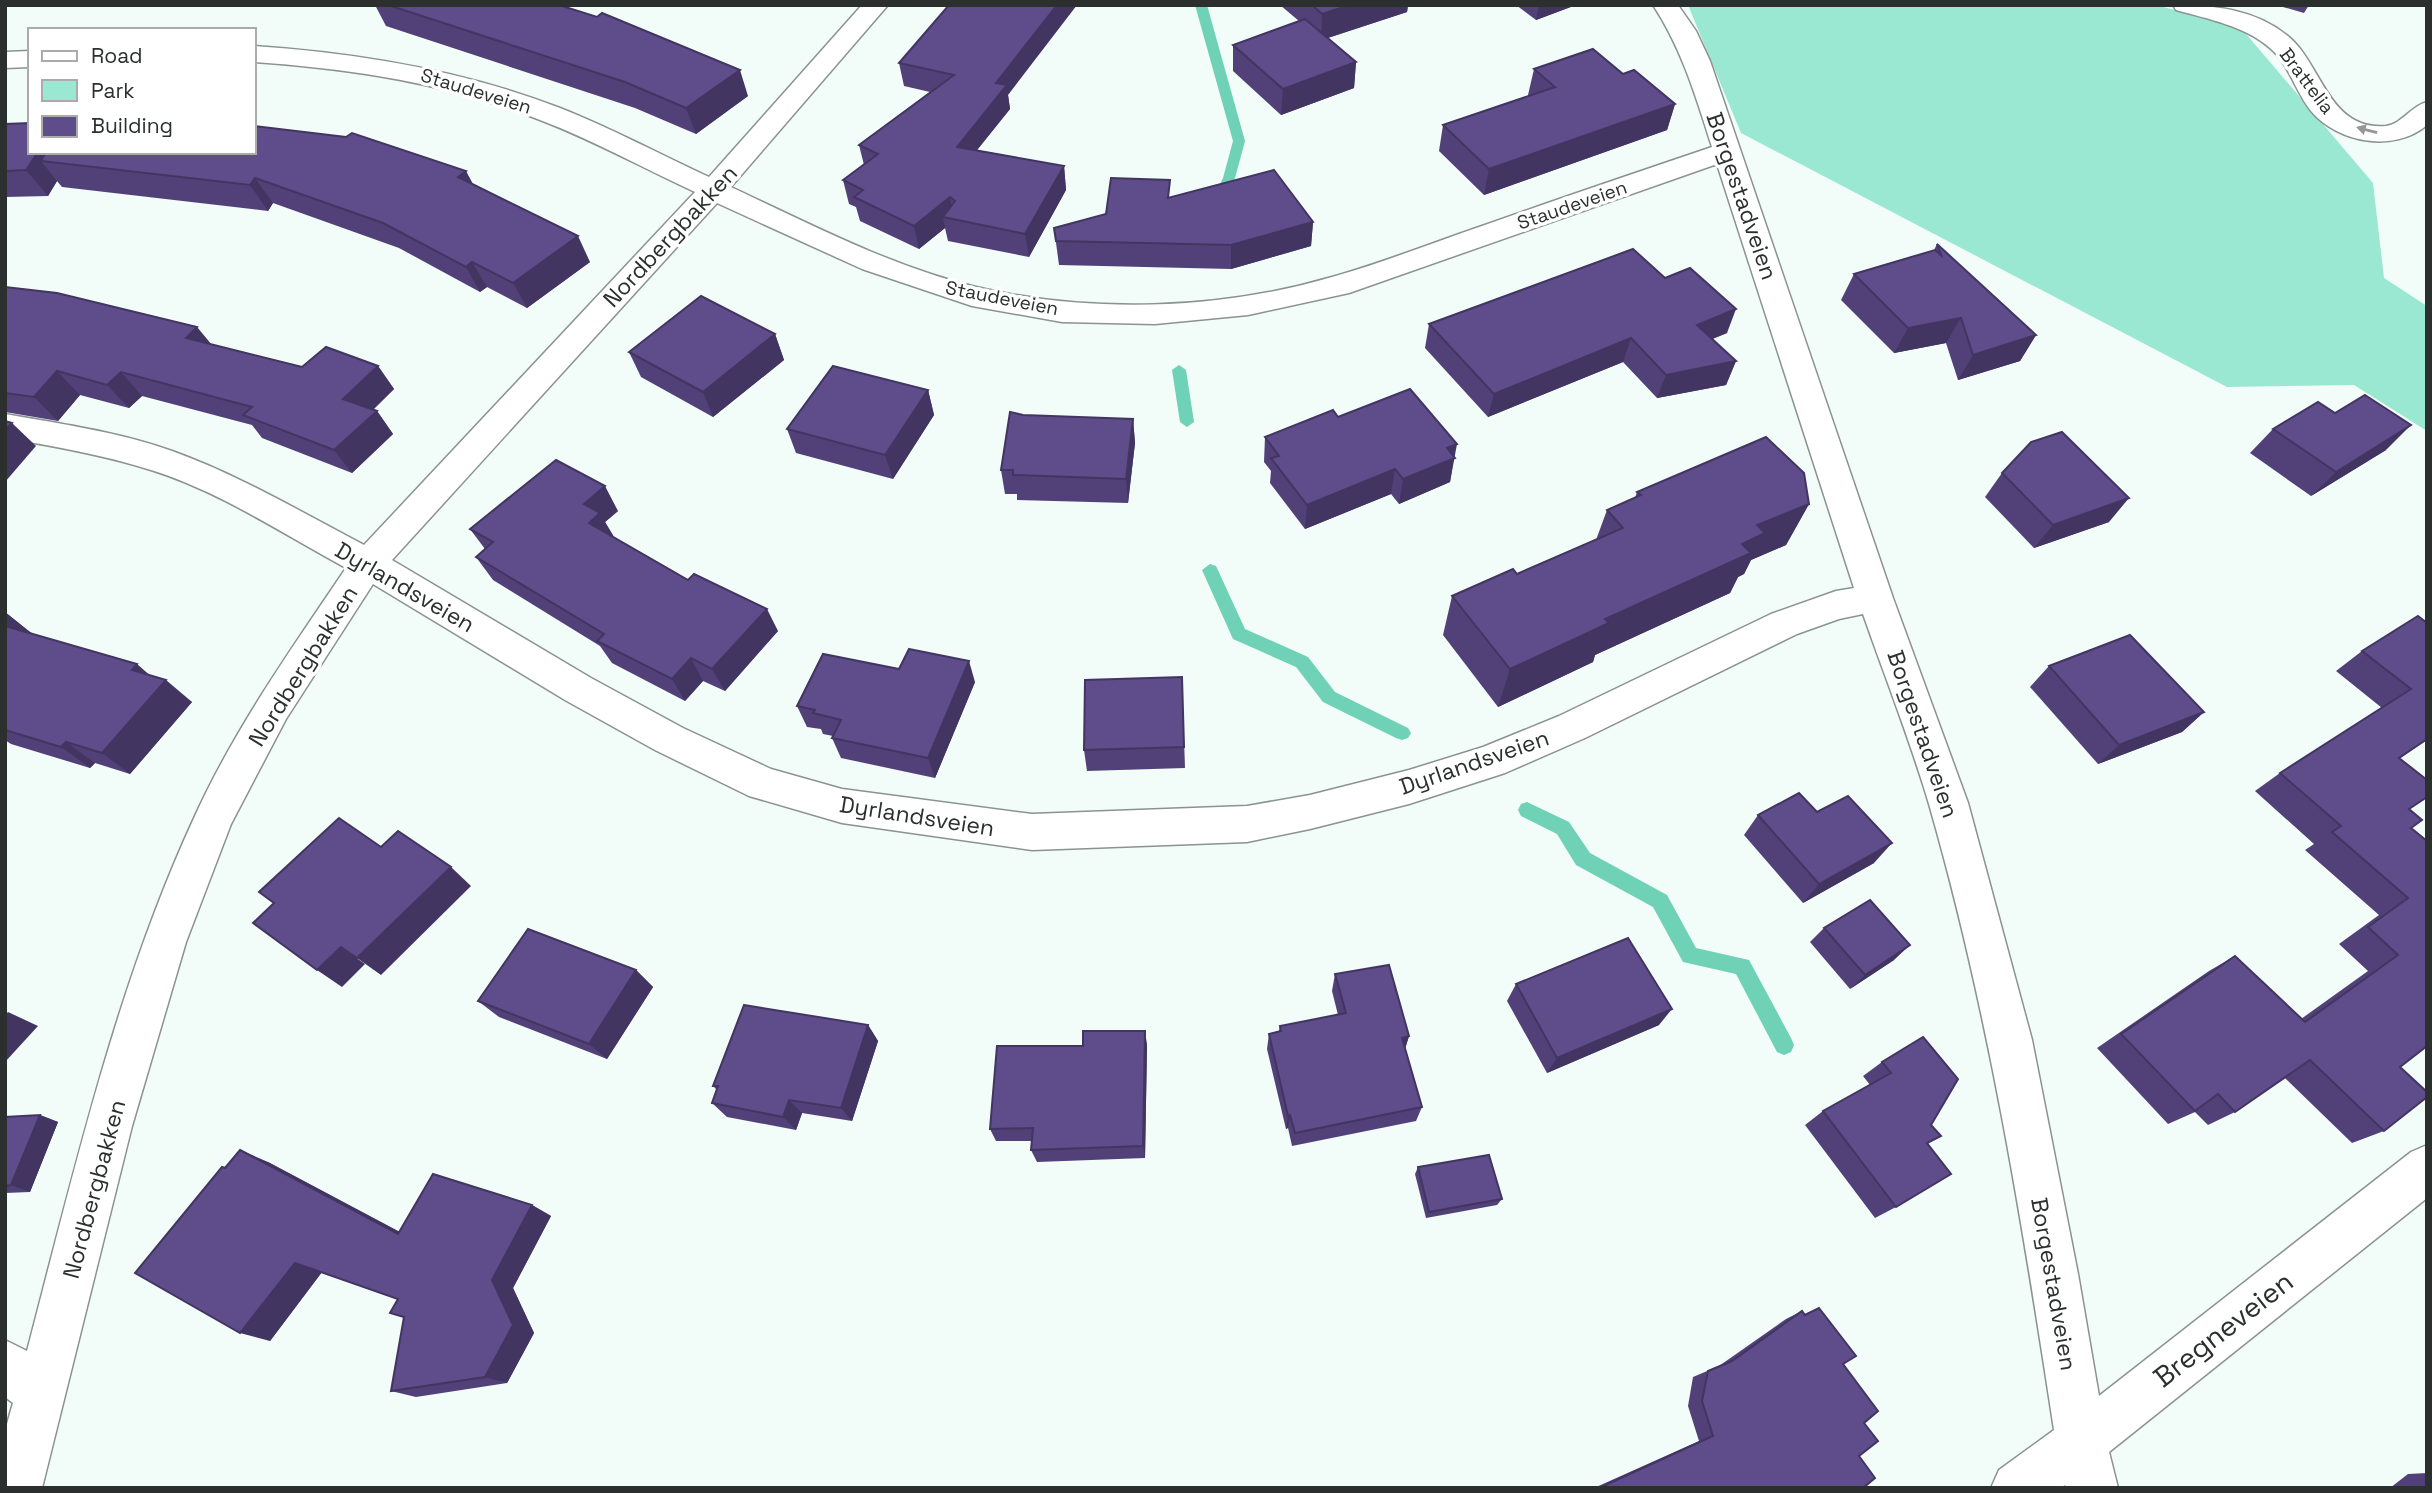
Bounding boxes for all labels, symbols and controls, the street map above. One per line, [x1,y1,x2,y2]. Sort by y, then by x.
legend [28,28,256,154]
text: Road [91,42,143,69]
street label: Brattelia [2274,43,2340,119]
street label: Staudeveien [418,62,534,120]
text: Park [91,77,135,104]
street label: Borgestadveien [1699,108,1785,284]
text: Building [91,112,173,139]
one-way arrow [2356,124,2378,135]
street label: Nordbergbakken [596,159,744,313]
street label: Staudeveien [1514,175,1630,235]
street label: Staudeveien [943,275,1061,321]
street label: Dyrlandsveien [330,535,480,639]
street label: Nordbergbakken [242,580,364,752]
street label: Borgestadveien [1880,646,1966,822]
street label: Dyrlandsveien [1395,722,1553,802]
street label: Dyrlandsveien [837,789,997,843]
street label: Nordbergbakken [56,1096,132,1282]
street label: Borgestadveien [2024,1195,2084,1373]
street label: Bregneveien [2146,1263,2300,1395]

